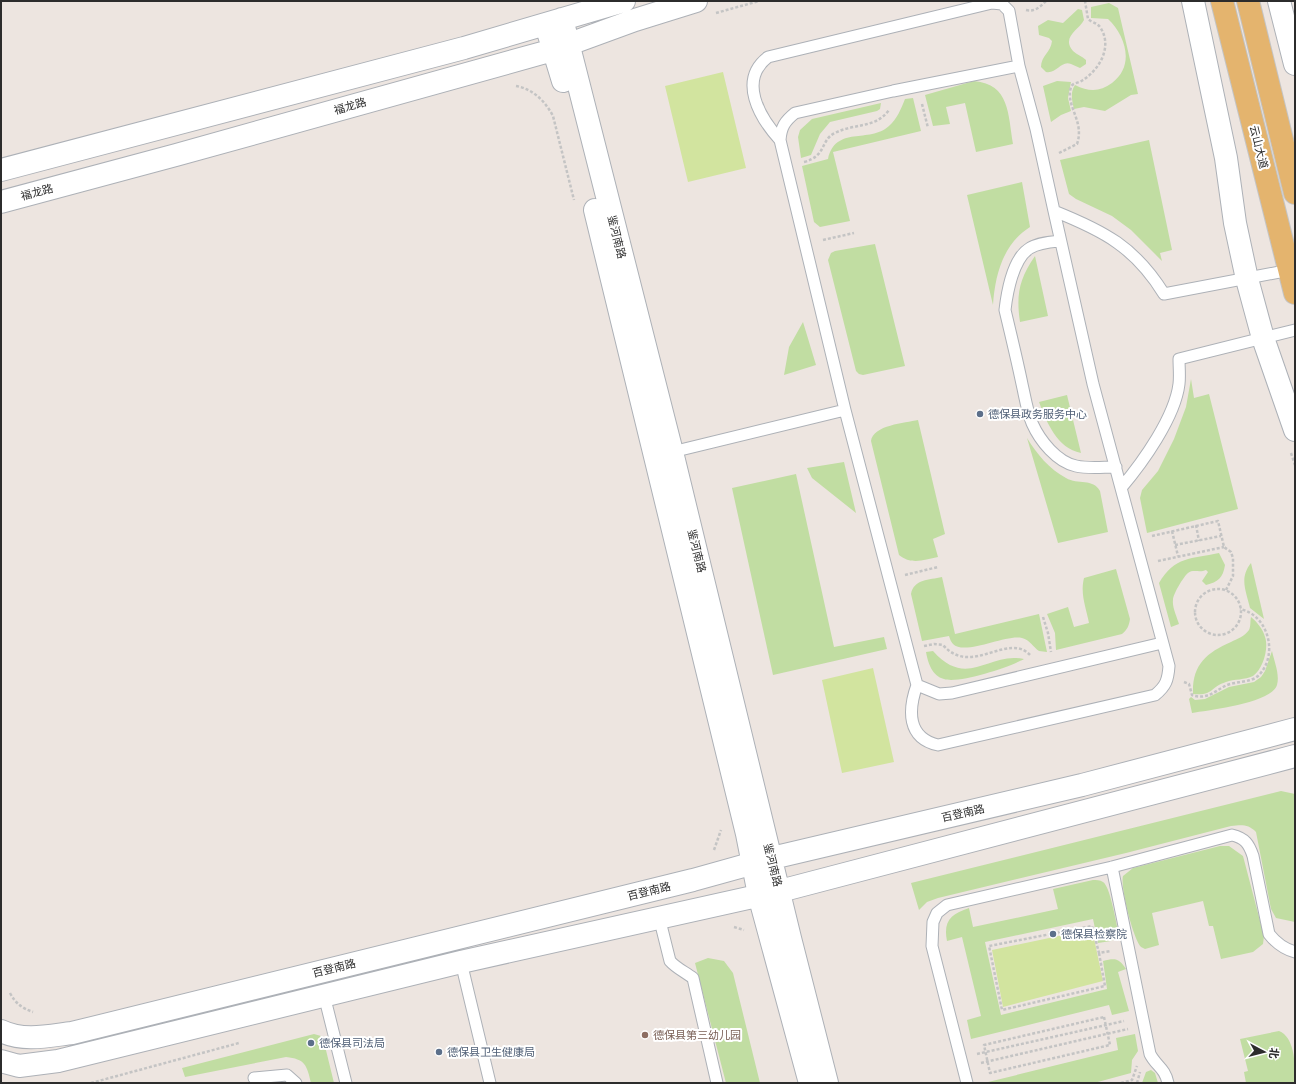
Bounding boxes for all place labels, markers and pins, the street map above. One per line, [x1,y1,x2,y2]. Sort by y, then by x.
place label: 德保县政务服务中心 [988,408,1087,421]
marker: 德保县政务服务中心 [975,409,985,419]
place label: 德保县检察院 [1061,928,1127,941]
marker: 德保县检察院 [1048,929,1058,939]
place label: 德保县第三幼儿园 [653,1029,741,1042]
marker: 德保县第三幼儿园 [640,1030,650,1040]
place label: 德保县司法局 [319,1037,385,1050]
marker: 德保县司法局 [306,1038,316,1048]
place label: 德保县卫生健康局 [447,1046,535,1059]
marker: 德保县卫生健康局 [434,1047,444,1057]

